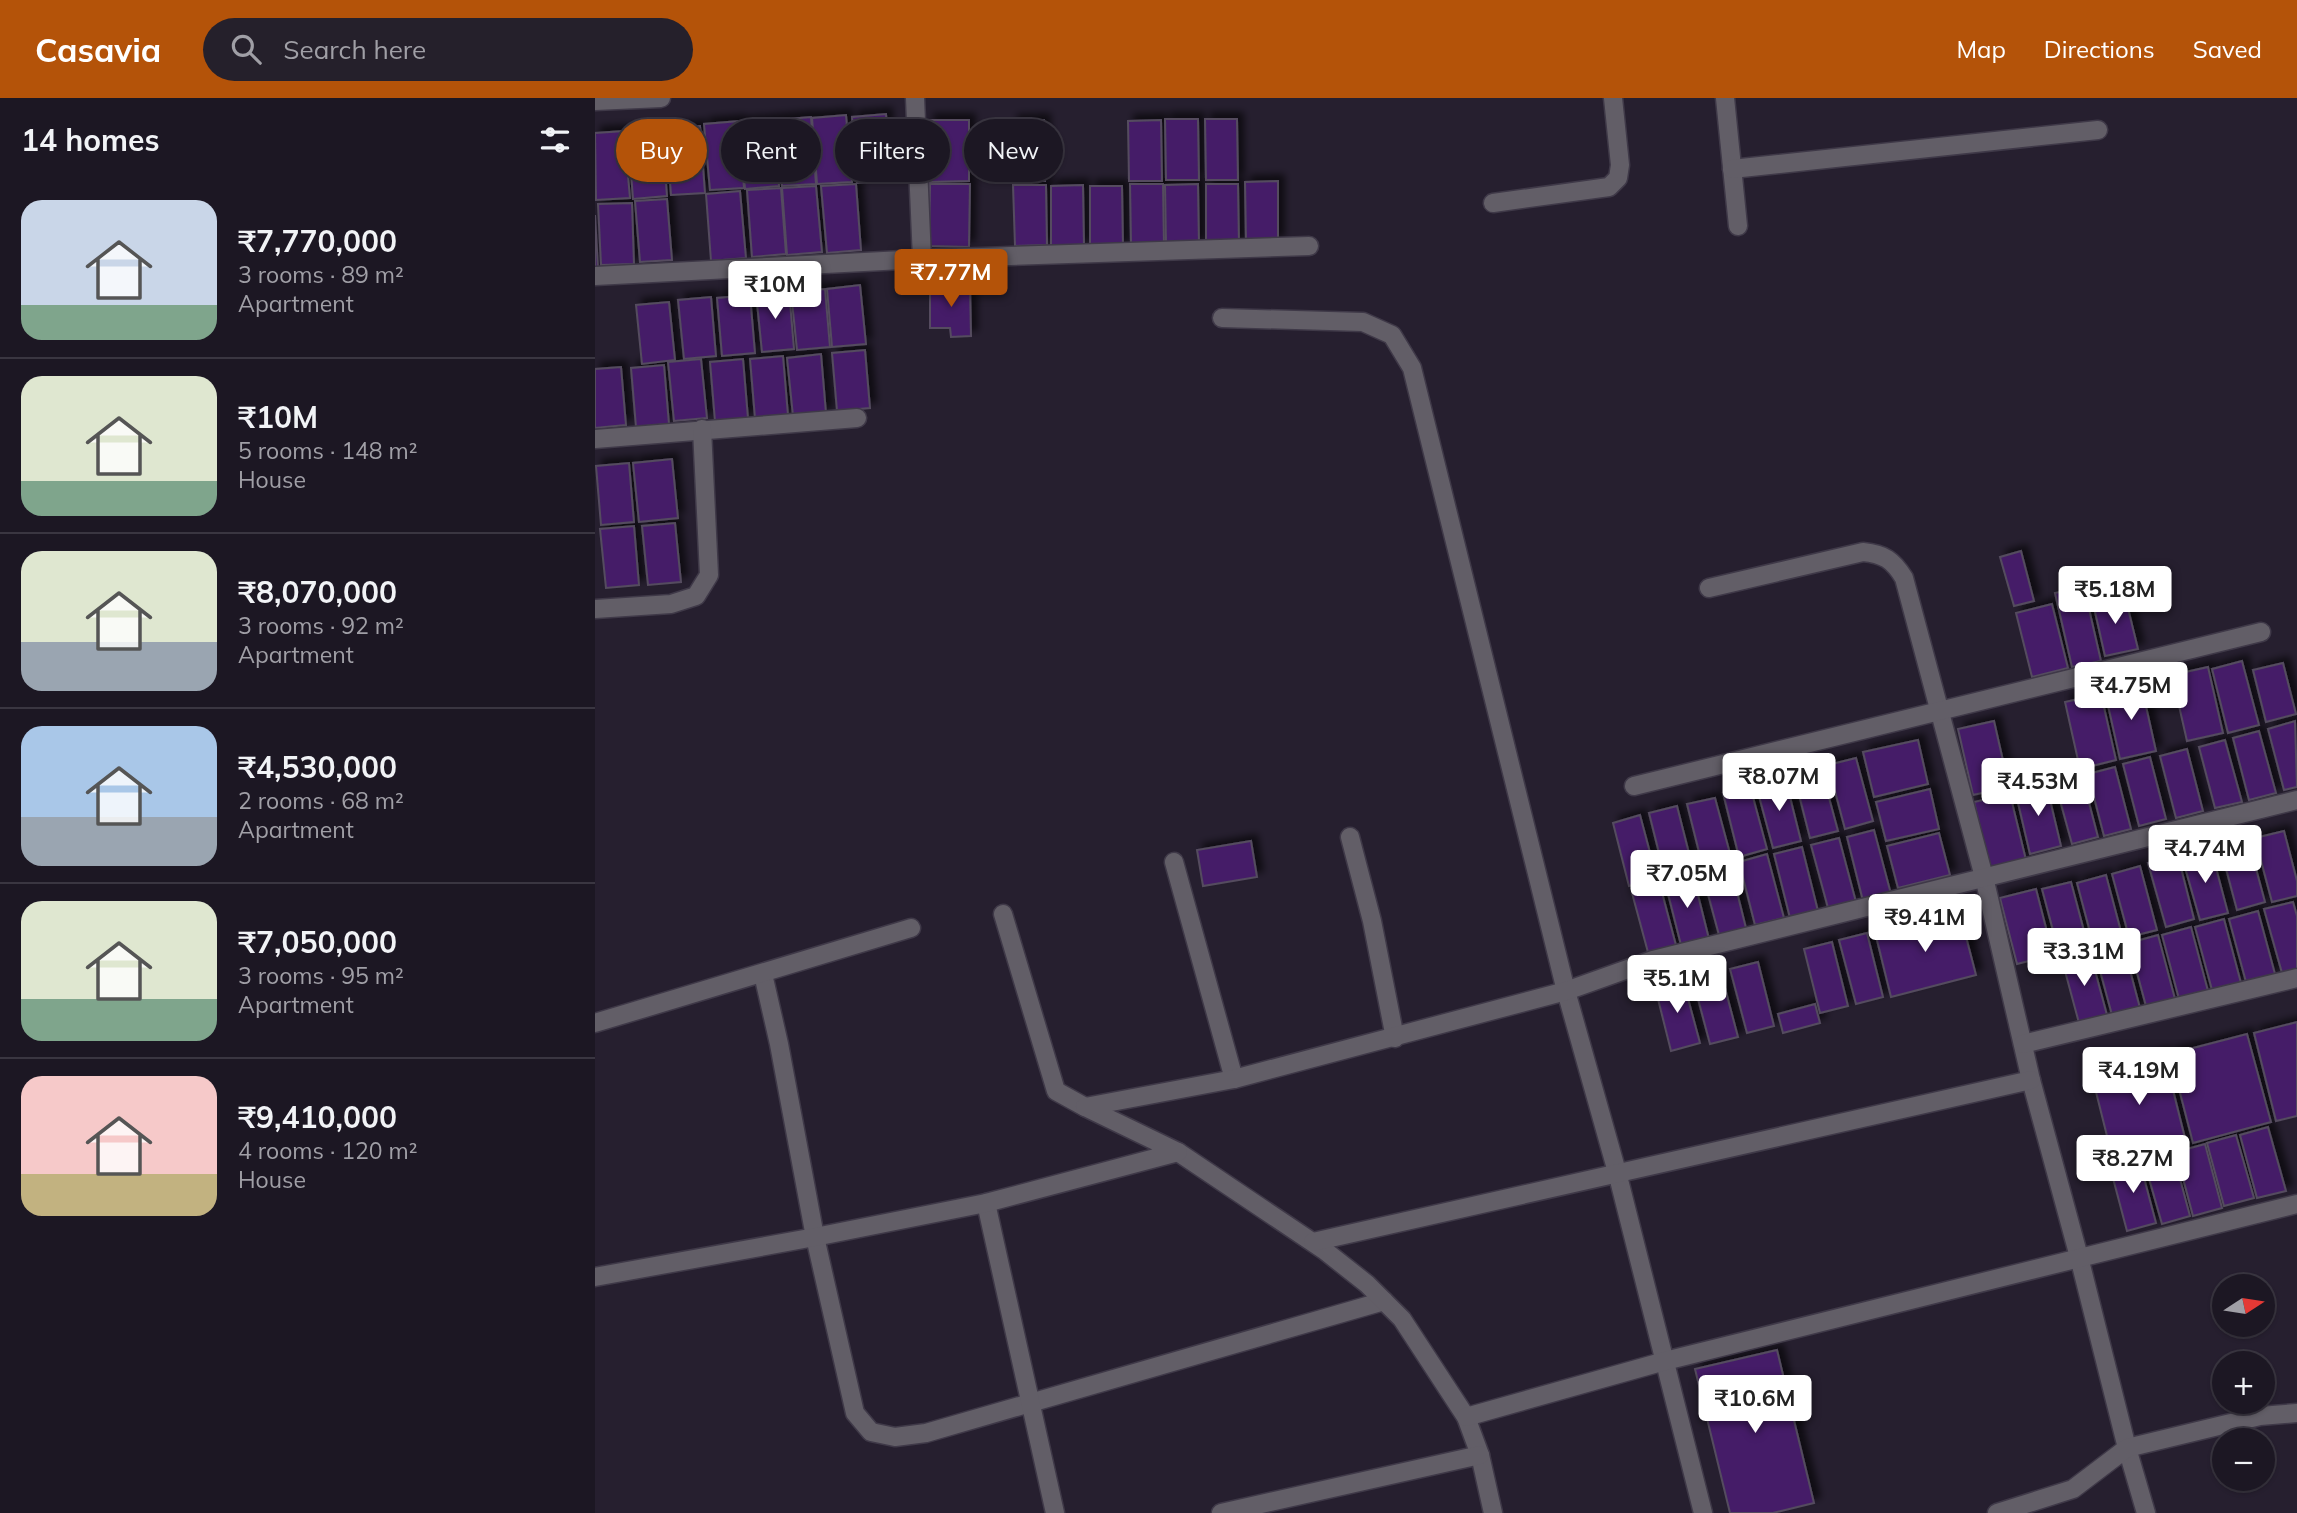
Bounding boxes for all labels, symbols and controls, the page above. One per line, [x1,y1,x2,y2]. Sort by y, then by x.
search box [203,18,693,81]
text: Casavia [35,29,161,70]
icon: search [227,30,265,68]
text: Search here [283,33,426,66]
text: Map [1956,34,2006,64]
text: Directions [2044,34,2155,64]
text: Saved [2193,34,2262,64]
chip: Buy [616,119,707,182]
chip: Rent [721,119,821,182]
chip: Filters [835,119,950,182]
chip: New [964,119,1063,182]
text: 14 homes [21,121,160,159]
icon: filters [536,121,574,159]
text: ₹7,770,000 [238,222,397,260]
icon: home [77,228,161,312]
pin: ₹7.77M [894,250,1008,309]
text: ₹7.77M [911,257,991,286]
text: 3 rooms · 89 m² [238,260,404,289]
pin: ₹10M [734,262,816,321]
text: ₹10M [744,269,806,298]
text: Apartment [238,289,354,318]
text: ₹10M [238,398,318,436]
icon: home [77,404,161,488]
text: 5 rooms · 148 m² [238,436,418,465]
text: House [238,465,306,494]
pin: ₹5.18M [2058,566,2172,626]
text: ₹8,070,000 [238,573,397,611]
text: ₹5.18M [2075,574,2155,603]
icon: home [77,579,161,663]
text: 3 rooms · 92 m² [238,611,404,640]
text: Apartment [238,640,354,669]
pin: ₹4.75M [2074,662,2188,722]
text: ₹4.75M [2091,670,2171,699]
text: ₹4,530,000 [238,748,397,786]
icon: home [77,754,161,838]
pin: ₹8.07M [1722,754,1836,813]
pin: ₹4.53M [1981,758,2095,818]
text: ₹8.07M [1739,761,1819,790]
text: ₹4.53M [1998,766,2078,795]
text: 2 rooms · 68 m² [238,786,404,815]
text: Apartment [238,815,354,844]
pin: ₹4.74M [2148,826,2262,885]
text: ₹4.74M [2165,833,2245,862]
pin: ₹7.05M [1630,850,1744,910]
text: ₹7.05M [1647,858,1727,887]
pin: ₹9.41M [1868,894,1982,954]
text: ₹9.41M [1885,902,1965,931]
text: ₹7,050,000 [238,923,397,961]
pin: ₹3.31M [2027,928,2141,988]
icon: home [77,929,161,1013]
text: ₹3.31M [2044,936,2124,965]
pin: ₹5.1M [1628,956,1726,1015]
text: 3 rooms · 95 m² [238,961,404,990]
text: ₹5.1M [1643,963,1711,992]
text: Apartment [238,990,354,1019]
pin: ₹4.19M [2082,1048,2196,1107]
text: ₹4.19M [2099,1055,2179,1084]
text: ₹9,410,000 [238,1098,397,1136]
icon: home [77,1104,161,1188]
text: 4 rooms · 120 m² [238,1136,418,1165]
pin: ₹8.27M [2076,1136,2190,1195]
text: ₹8.27M [2093,1143,2173,1172]
text: House [238,1165,306,1194]
north arrow [2212,1274,2275,1337]
map controls [2212,1274,2275,1491]
button: + [2212,1351,2275,1414]
pin: ₹10.6M [1698,1376,1812,1435]
text: ₹10.6M [1715,1383,1795,1412]
button: − [2212,1428,2275,1491]

